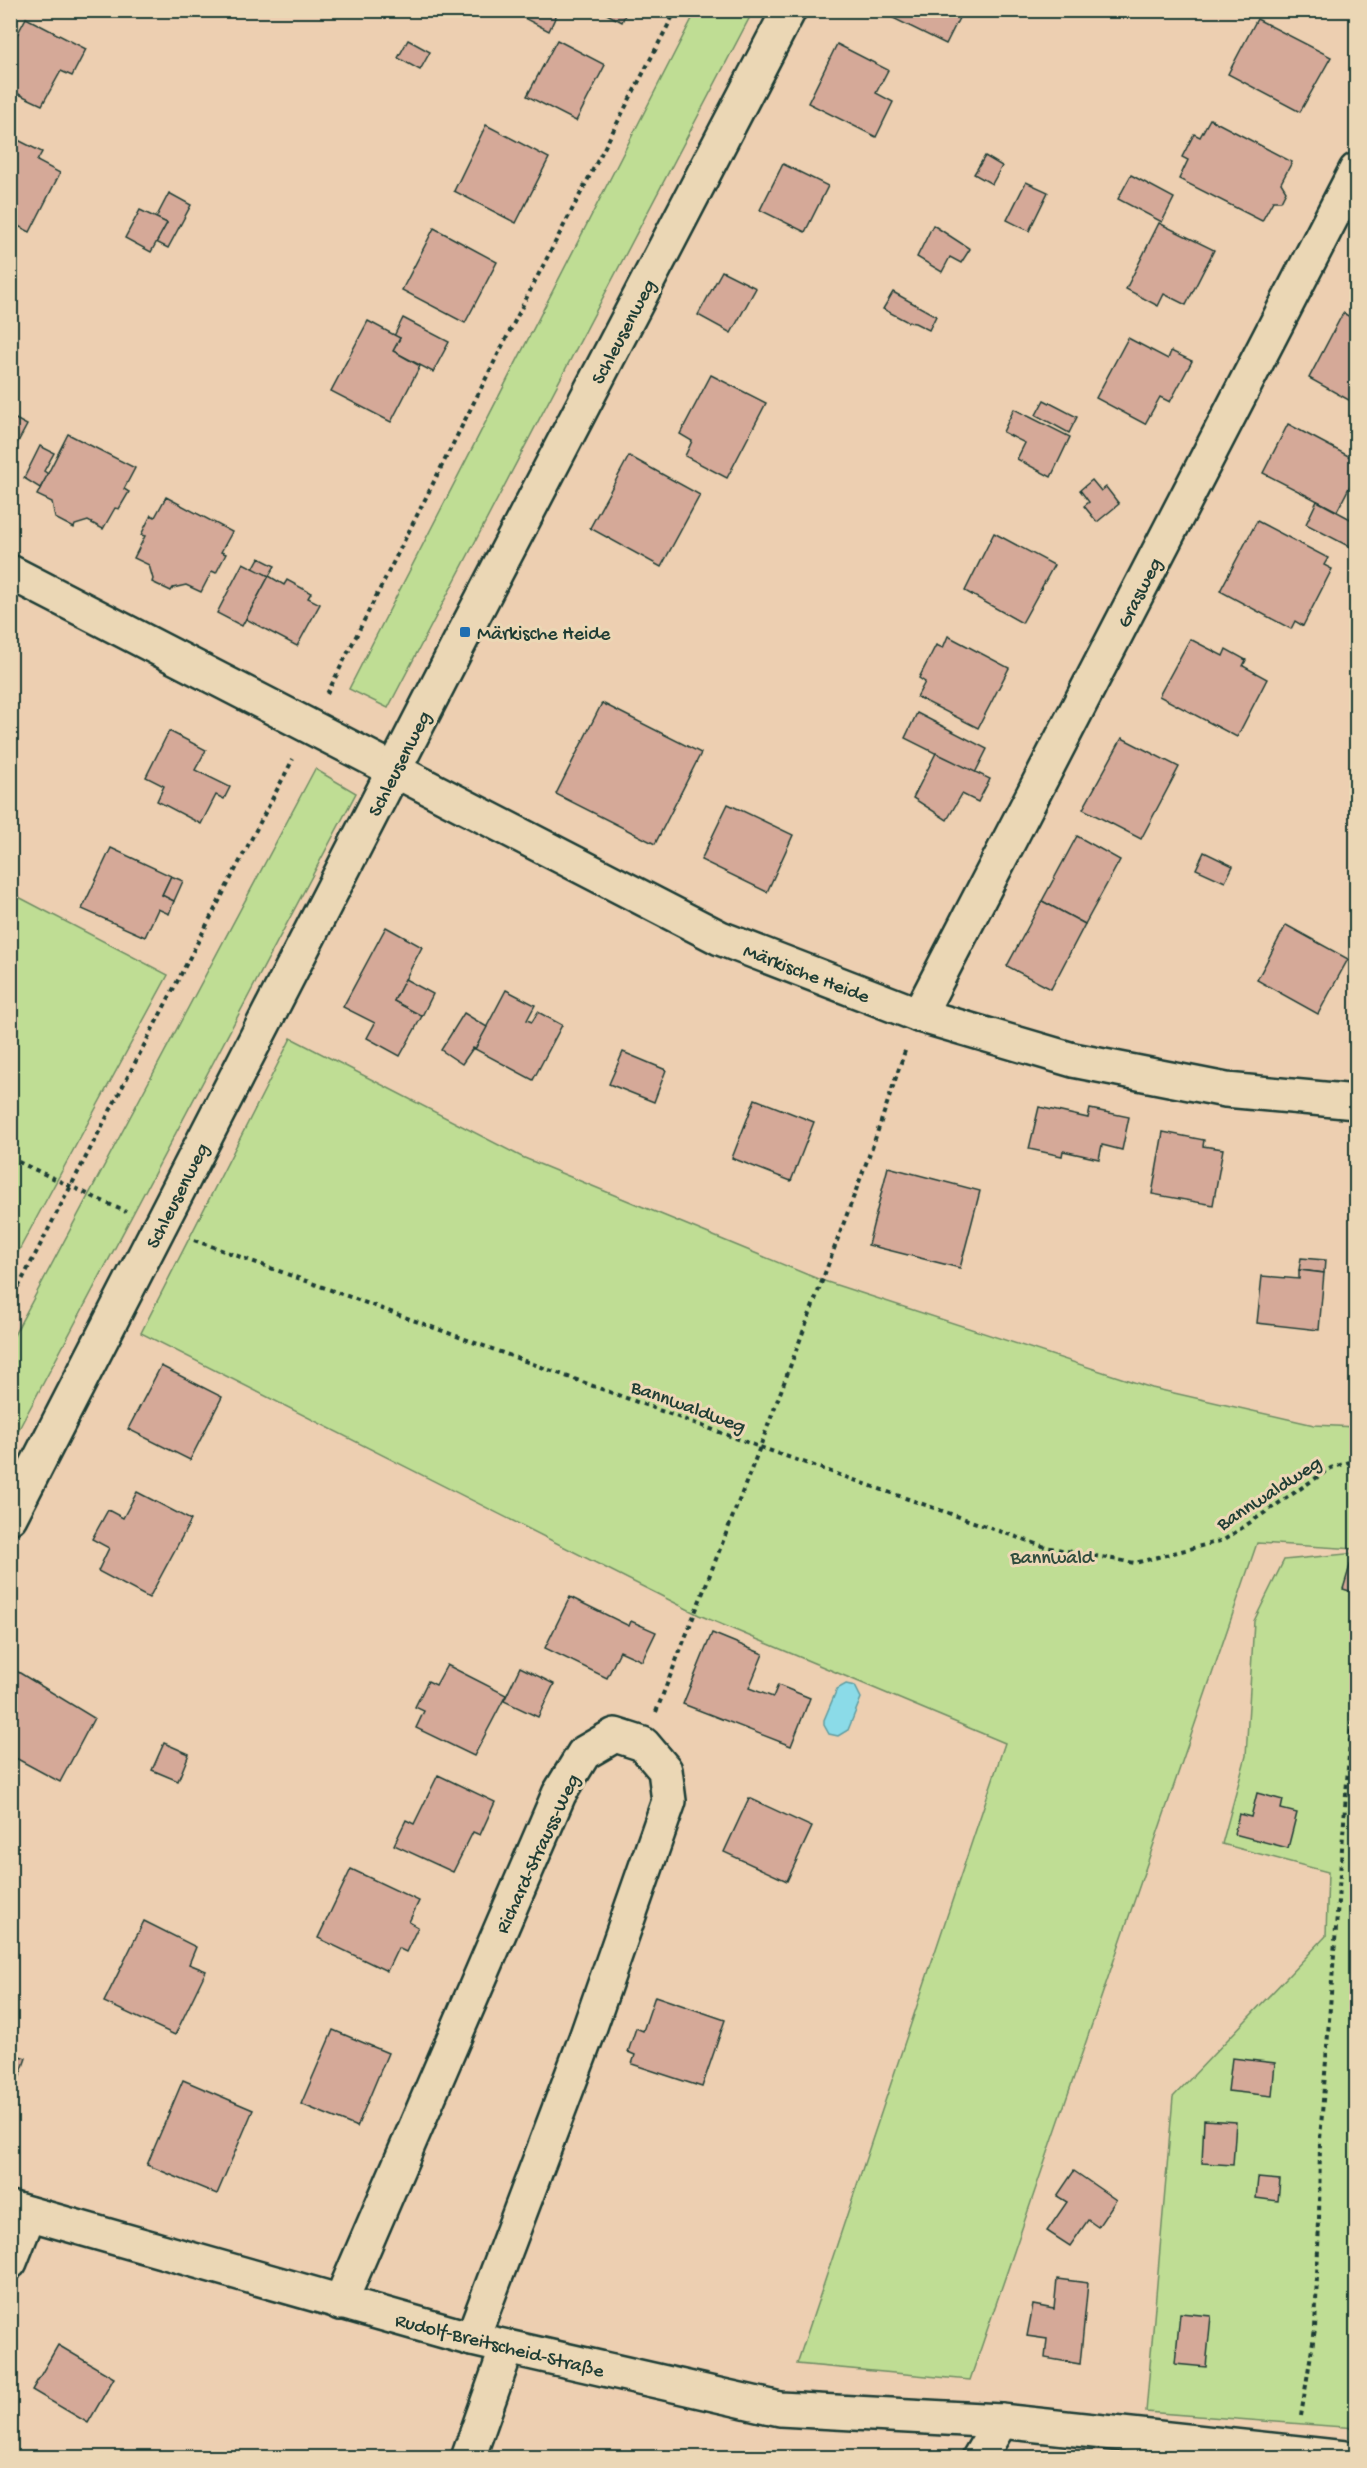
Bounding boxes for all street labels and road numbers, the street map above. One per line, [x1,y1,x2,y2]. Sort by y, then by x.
street label: Schleusenweg [588,276,662,389]
street label: Grasweg [1114,555,1168,632]
street label: Schleusenweg [365,708,438,821]
street label: Märkische Heide [739,941,873,1010]
street label: Schleusenweg [143,1140,216,1253]
street label: Bannwaldweg [626,1377,748,1440]
street label: Bannwaldweg [1212,1453,1327,1538]
street label: Richard-Strauss-Weg [492,1771,586,1938]
street label: Rudolf-Breitscheid-Straße [392,2310,607,2385]

